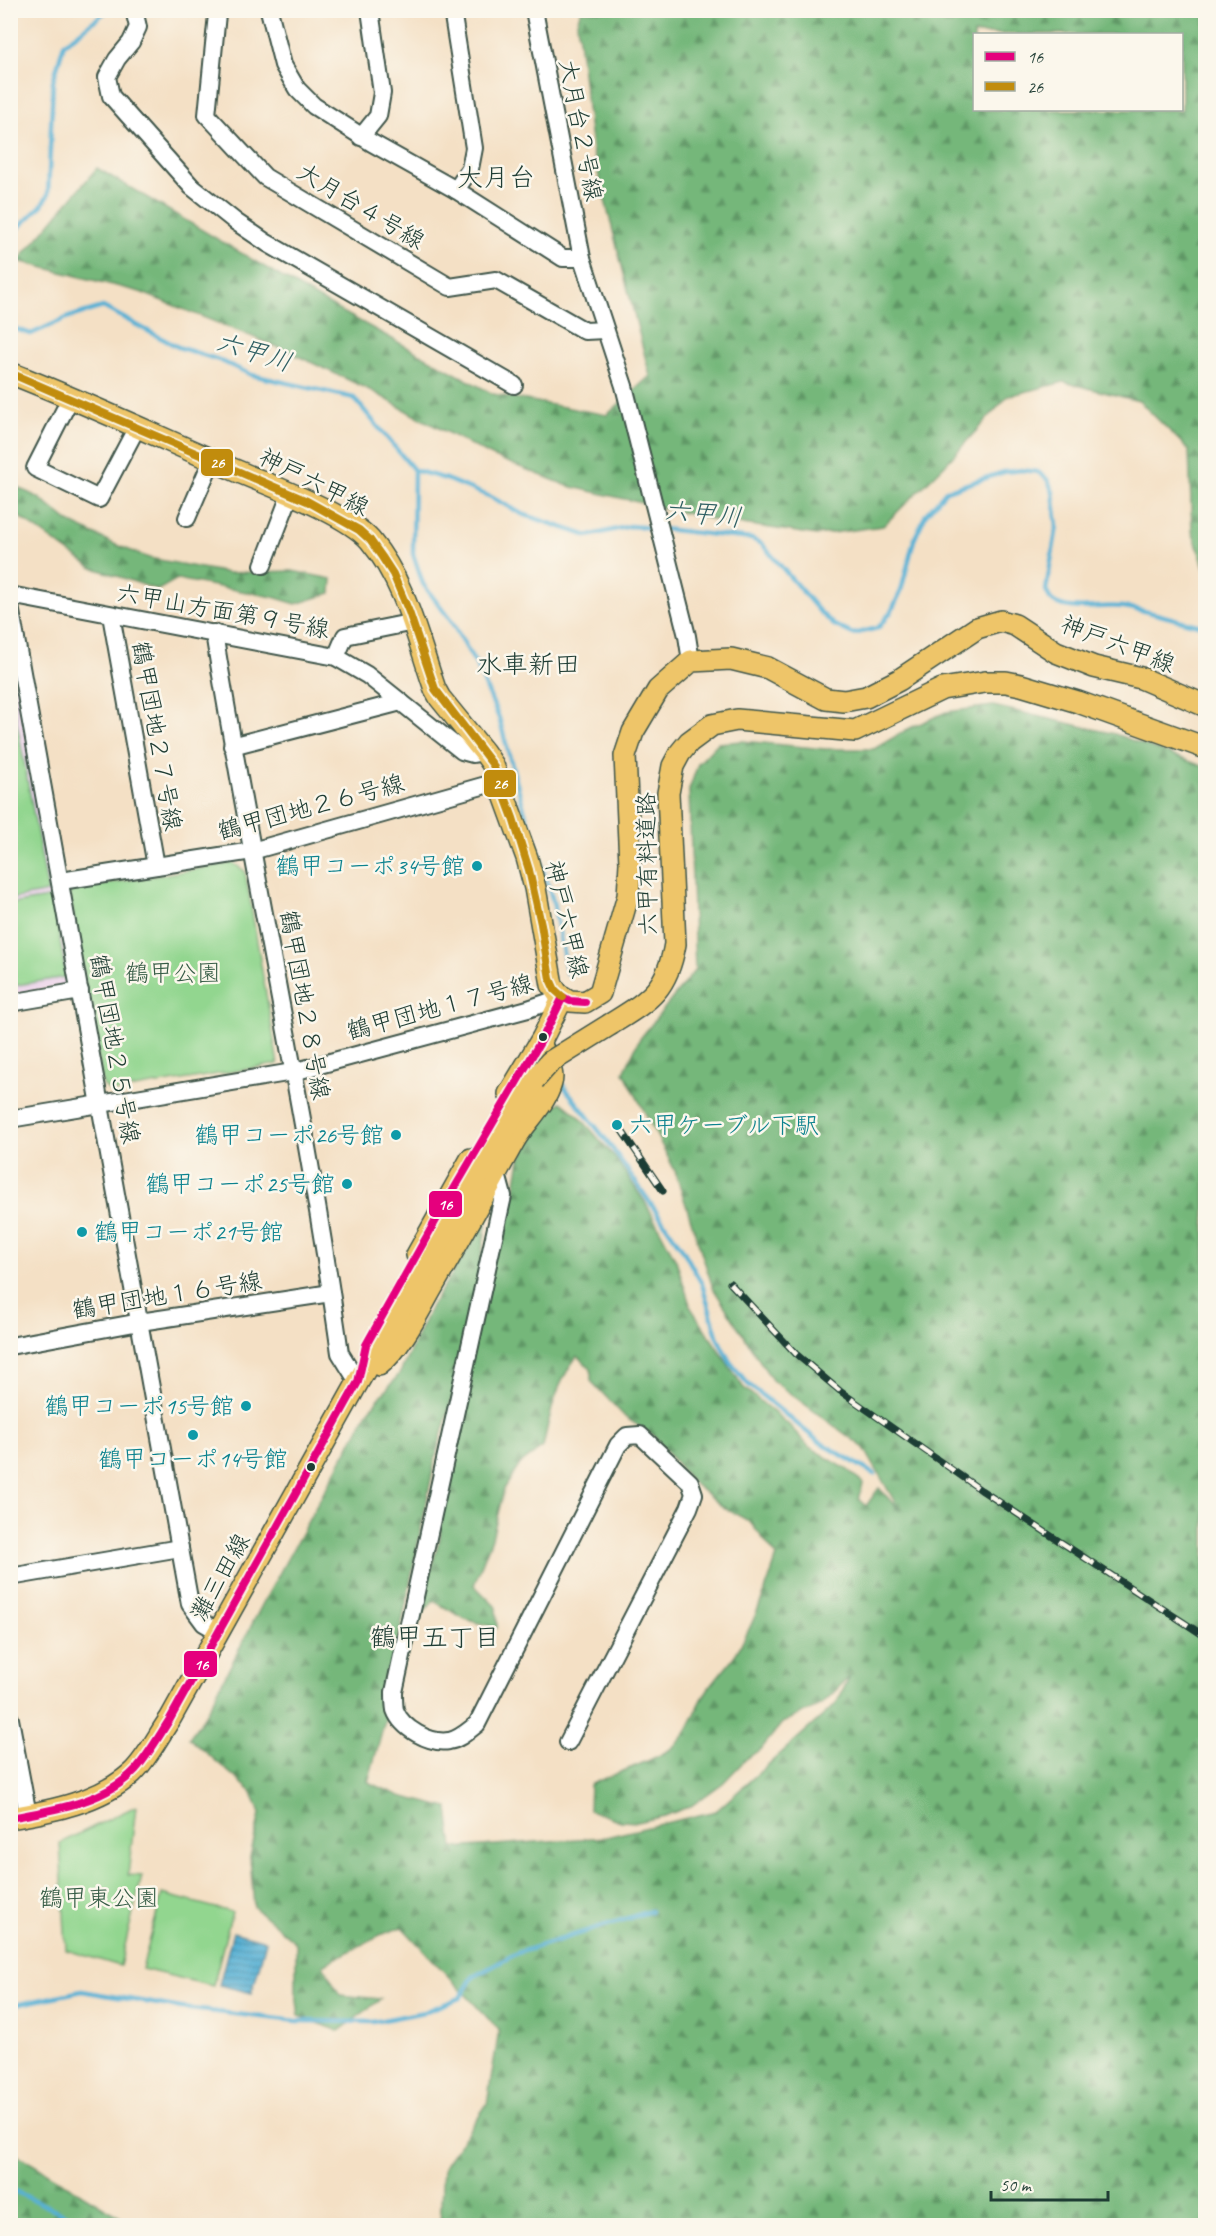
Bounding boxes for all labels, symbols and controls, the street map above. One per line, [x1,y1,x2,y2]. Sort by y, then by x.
legend [973,33,1183,111]
text: 16 [1027,46,1044,68]
street label: 大月台２号線 [553,56,609,204]
text: 26 [1027,76,1044,98]
street label: 大月台４号線 [292,156,430,256]
district label: 大月台 [457,161,535,194]
water label: 六甲川 [212,325,296,379]
street label: 神戸六甲線 [254,441,374,523]
line badge: 26 [200,448,234,477]
text: 26 [210,453,226,473]
water label: 六甲川 [662,494,744,534]
street label: 六甲山方面第９号線 [114,577,332,645]
street label: 神戸六甲線 [1057,608,1179,680]
street label: 鶴甲団地２７号線 [126,639,188,833]
district label: 水車新田 [476,648,580,681]
street label: 鶴甲団地２６号線 [214,768,408,846]
line badge: 26 [483,769,517,798]
text: 26 [493,774,509,794]
street label: 六甲有料道路 [631,792,663,936]
place label: 鶴甲コーポ34号館 [275,851,465,881]
street label: 神戸六甲線 [539,857,595,981]
marker: 鶴甲コーポ34号館 [470,859,484,873]
street label: 鶴甲団地２８号線 [274,908,336,1102]
street label: 鶴甲団地２５号線 [84,952,146,1146]
park label: 鶴甲公園 [125,958,221,988]
street label: 鶴甲団地１７号線 [343,968,537,1046]
unlabelled marker [537,1031,549,1043]
place label: 六甲ケーブル下駅 [629,1110,819,1140]
marker: 六甲ケーブル下駅 [610,1118,624,1132]
place label: 鶴甲コーポ26号館 [194,1120,384,1150]
marker: 鶴甲コーポ26号館 [389,1128,403,1142]
place label: 鶴甲コーポ25号館 [145,1169,335,1199]
marker: 鶴甲コーポ25号館 [340,1177,354,1191]
line badge: 16 [428,1190,463,1218]
text: 16 [438,1195,454,1215]
place label: 鶴甲コーポ21号館 [94,1217,284,1247]
marker: 鶴甲コーポ21号館 [75,1225,89,1239]
street label: 鶴甲団地１６号線 [70,1265,264,1325]
place label: 鶴甲コーポ15号館 [44,1391,234,1421]
marker: 鶴甲コーポ15号館 [239,1399,253,1413]
marker: 鶴甲コーポ14号館 [186,1428,200,1442]
place label: 鶴甲コーポ14号館 [98,1444,288,1474]
unlabelled marker [305,1461,317,1473]
street label: 灘三田線 [184,1528,256,1626]
district label: 鶴甲五丁目 [370,1621,500,1654]
line badge: 16 [183,1650,218,1678]
text: 16 [194,1655,210,1675]
park label: 鶴甲東公園 [39,1883,159,1913]
scale bar [991,2164,1108,2202]
text: 50 m [1000,2174,1033,2196]

